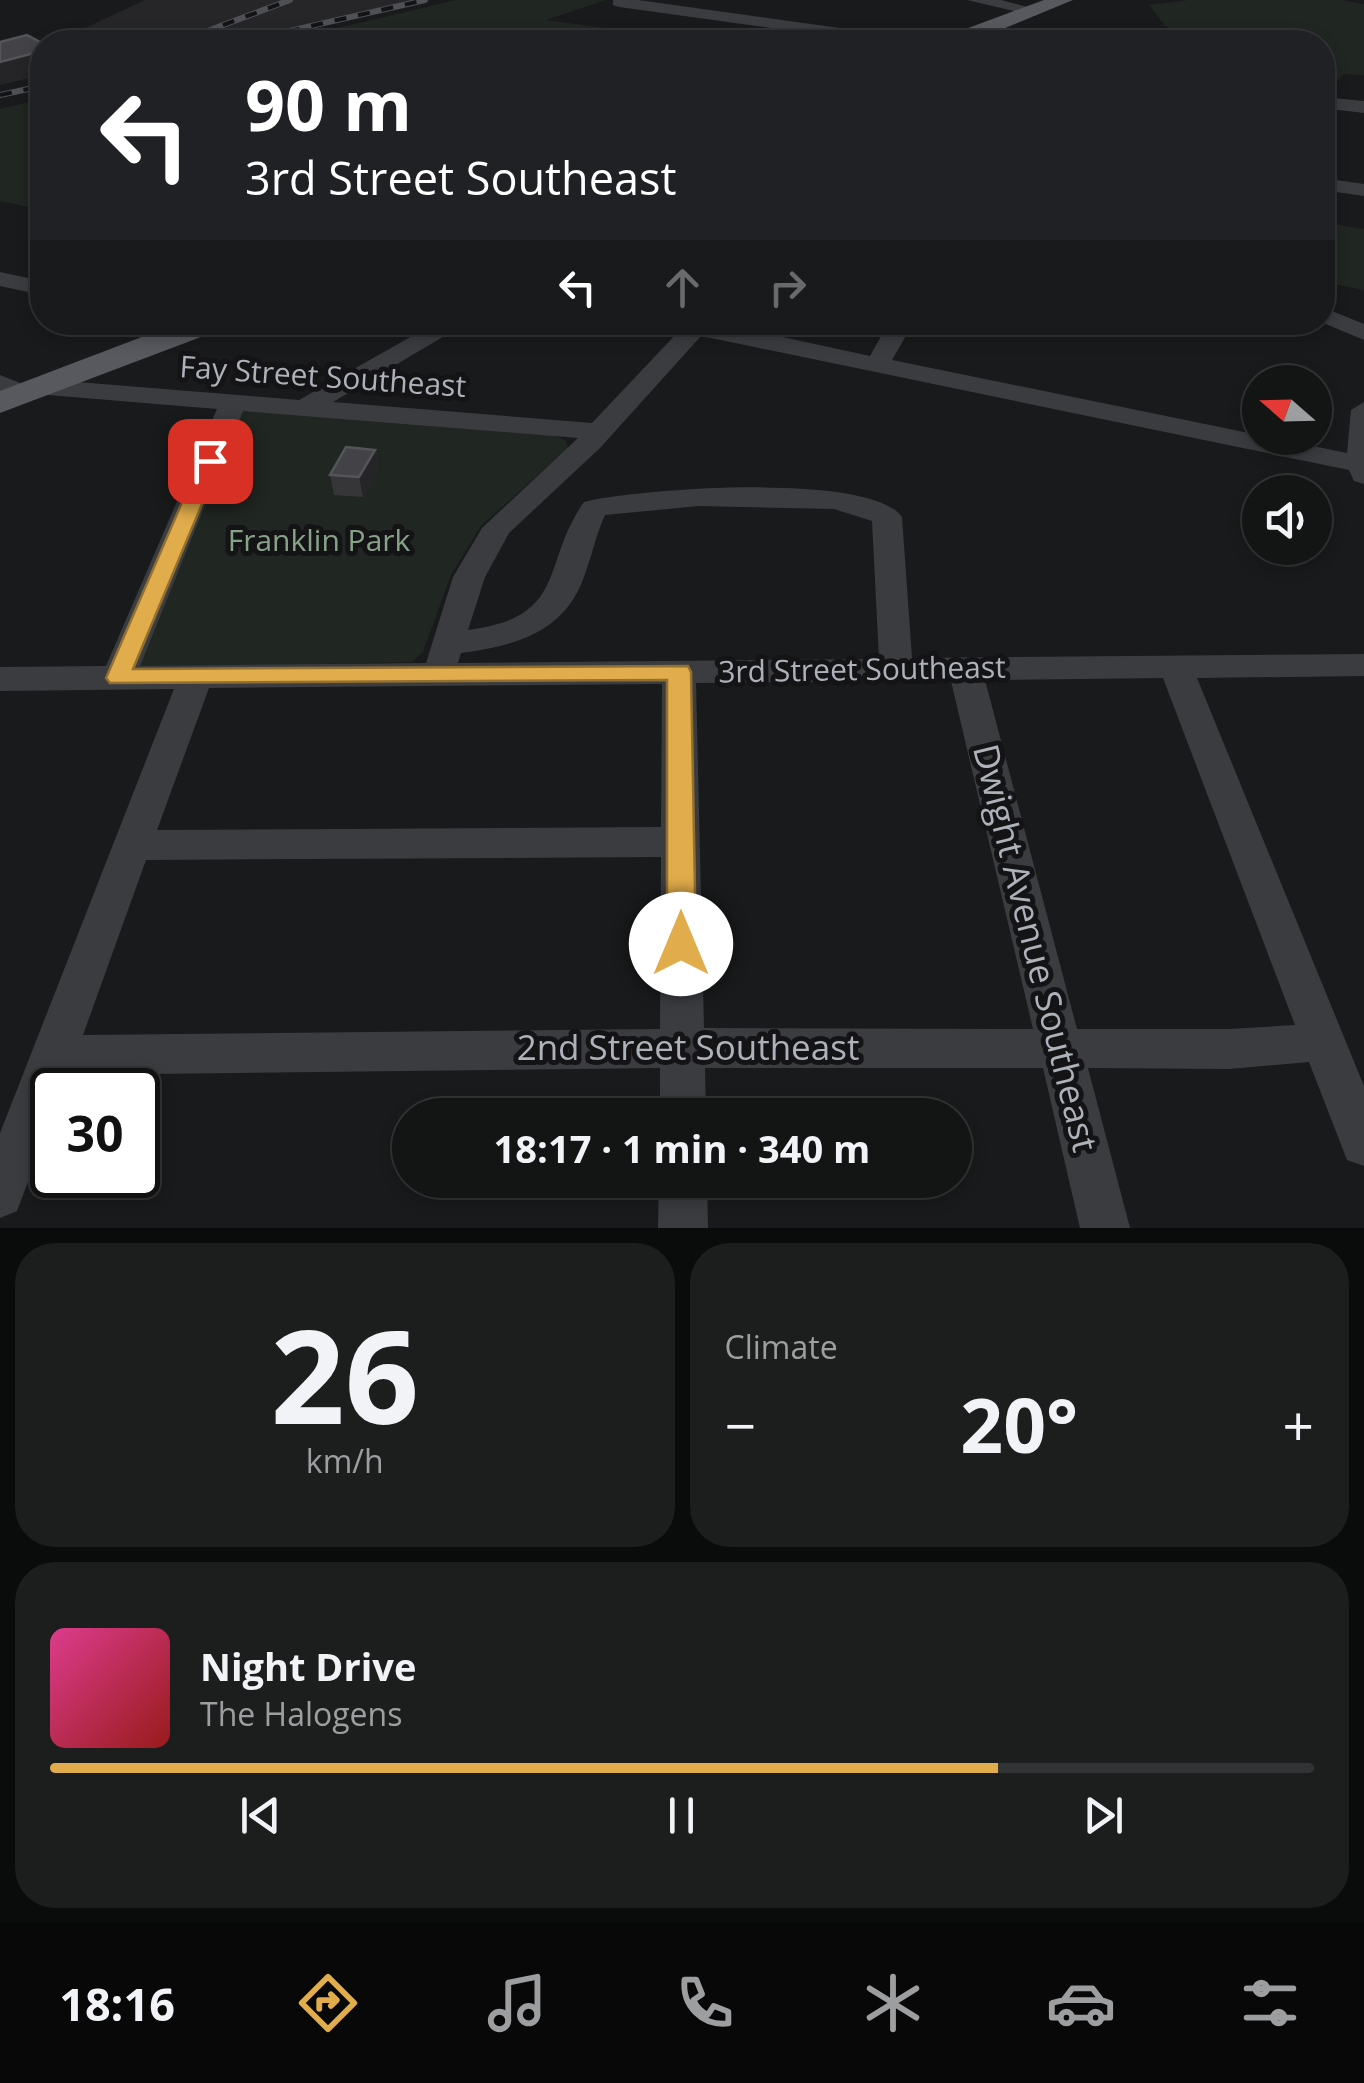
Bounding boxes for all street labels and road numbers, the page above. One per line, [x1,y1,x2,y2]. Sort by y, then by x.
street label: Fay Street Southeast [178,345,468,406]
street label: 3rd Street Southeast [718,645,1006,692]
street label: Dwight Avenue Southeast [963,739,1110,1156]
street label: 2nd Street Southeast [517,1023,859,1070]

